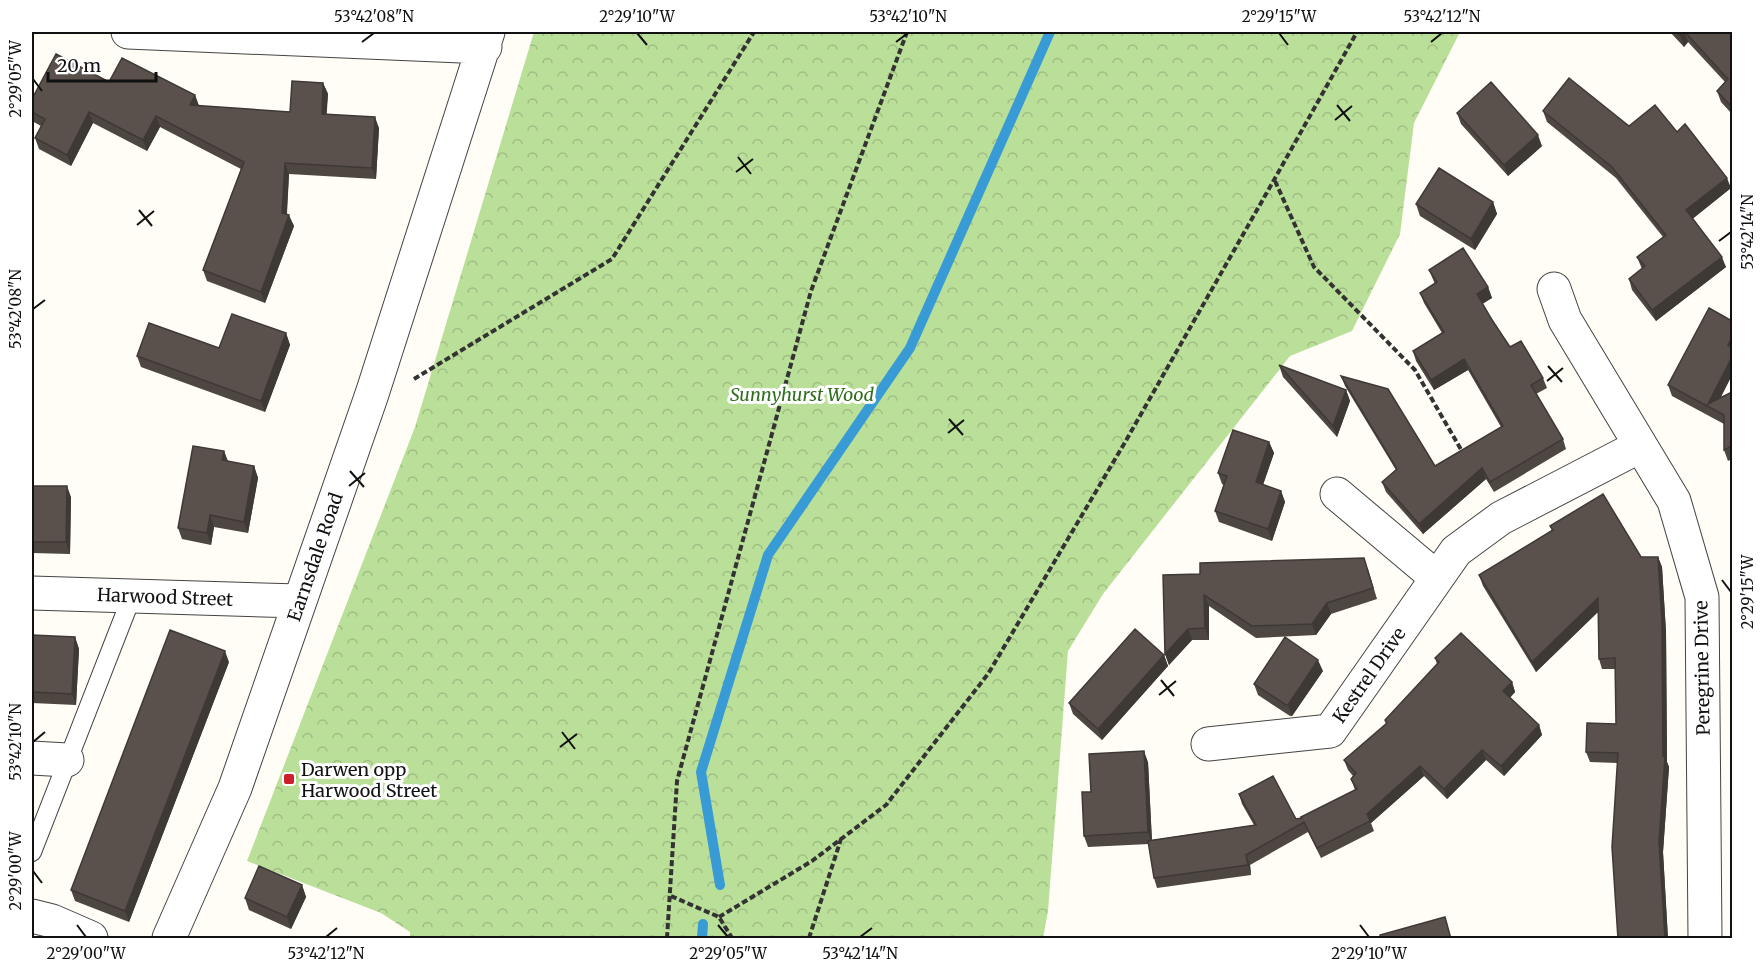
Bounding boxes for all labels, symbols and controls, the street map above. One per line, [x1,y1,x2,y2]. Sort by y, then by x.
text: 53°42'08"N [334,7,414,26]
text: 2°29'10"W [599,7,676,26]
text: 53°42'10"N [869,7,947,26]
text: 2°29'15"W [1242,7,1317,26]
text: 53°42'12"N [1404,7,1481,26]
text: 2°29'05"W [6,39,25,118]
scale bar [48,45,156,83]
text: 20 m [57,54,101,77]
text: 53°42'14"N [1738,194,1757,270]
text: 53°42'08"N [6,269,25,349]
park label: Sunnyhurst Wood [730,383,875,406]
street label: Earnsdale Road [282,490,348,624]
text: 2°29'15"W [1738,554,1757,629]
street label: Harwood Street [97,583,233,611]
street label: Peregrine Drive [1689,600,1715,736]
street label: Kestrel Drive [1328,623,1410,727]
text: 53°42'10"N [6,703,25,781]
place label: Darwen opp Harwood Street [301,758,437,802]
marker: Darwen opp Harwood Street [282,772,296,786]
text: 2°29'00"W [6,830,25,910]
text: 2°29'00"W [47,944,127,963]
text: 53°42'12"N [288,944,365,963]
text: 2°29'05"W [689,944,768,963]
text: 53°42'14"N [822,944,898,963]
text: 2°29'10"W [1331,944,1408,963]

